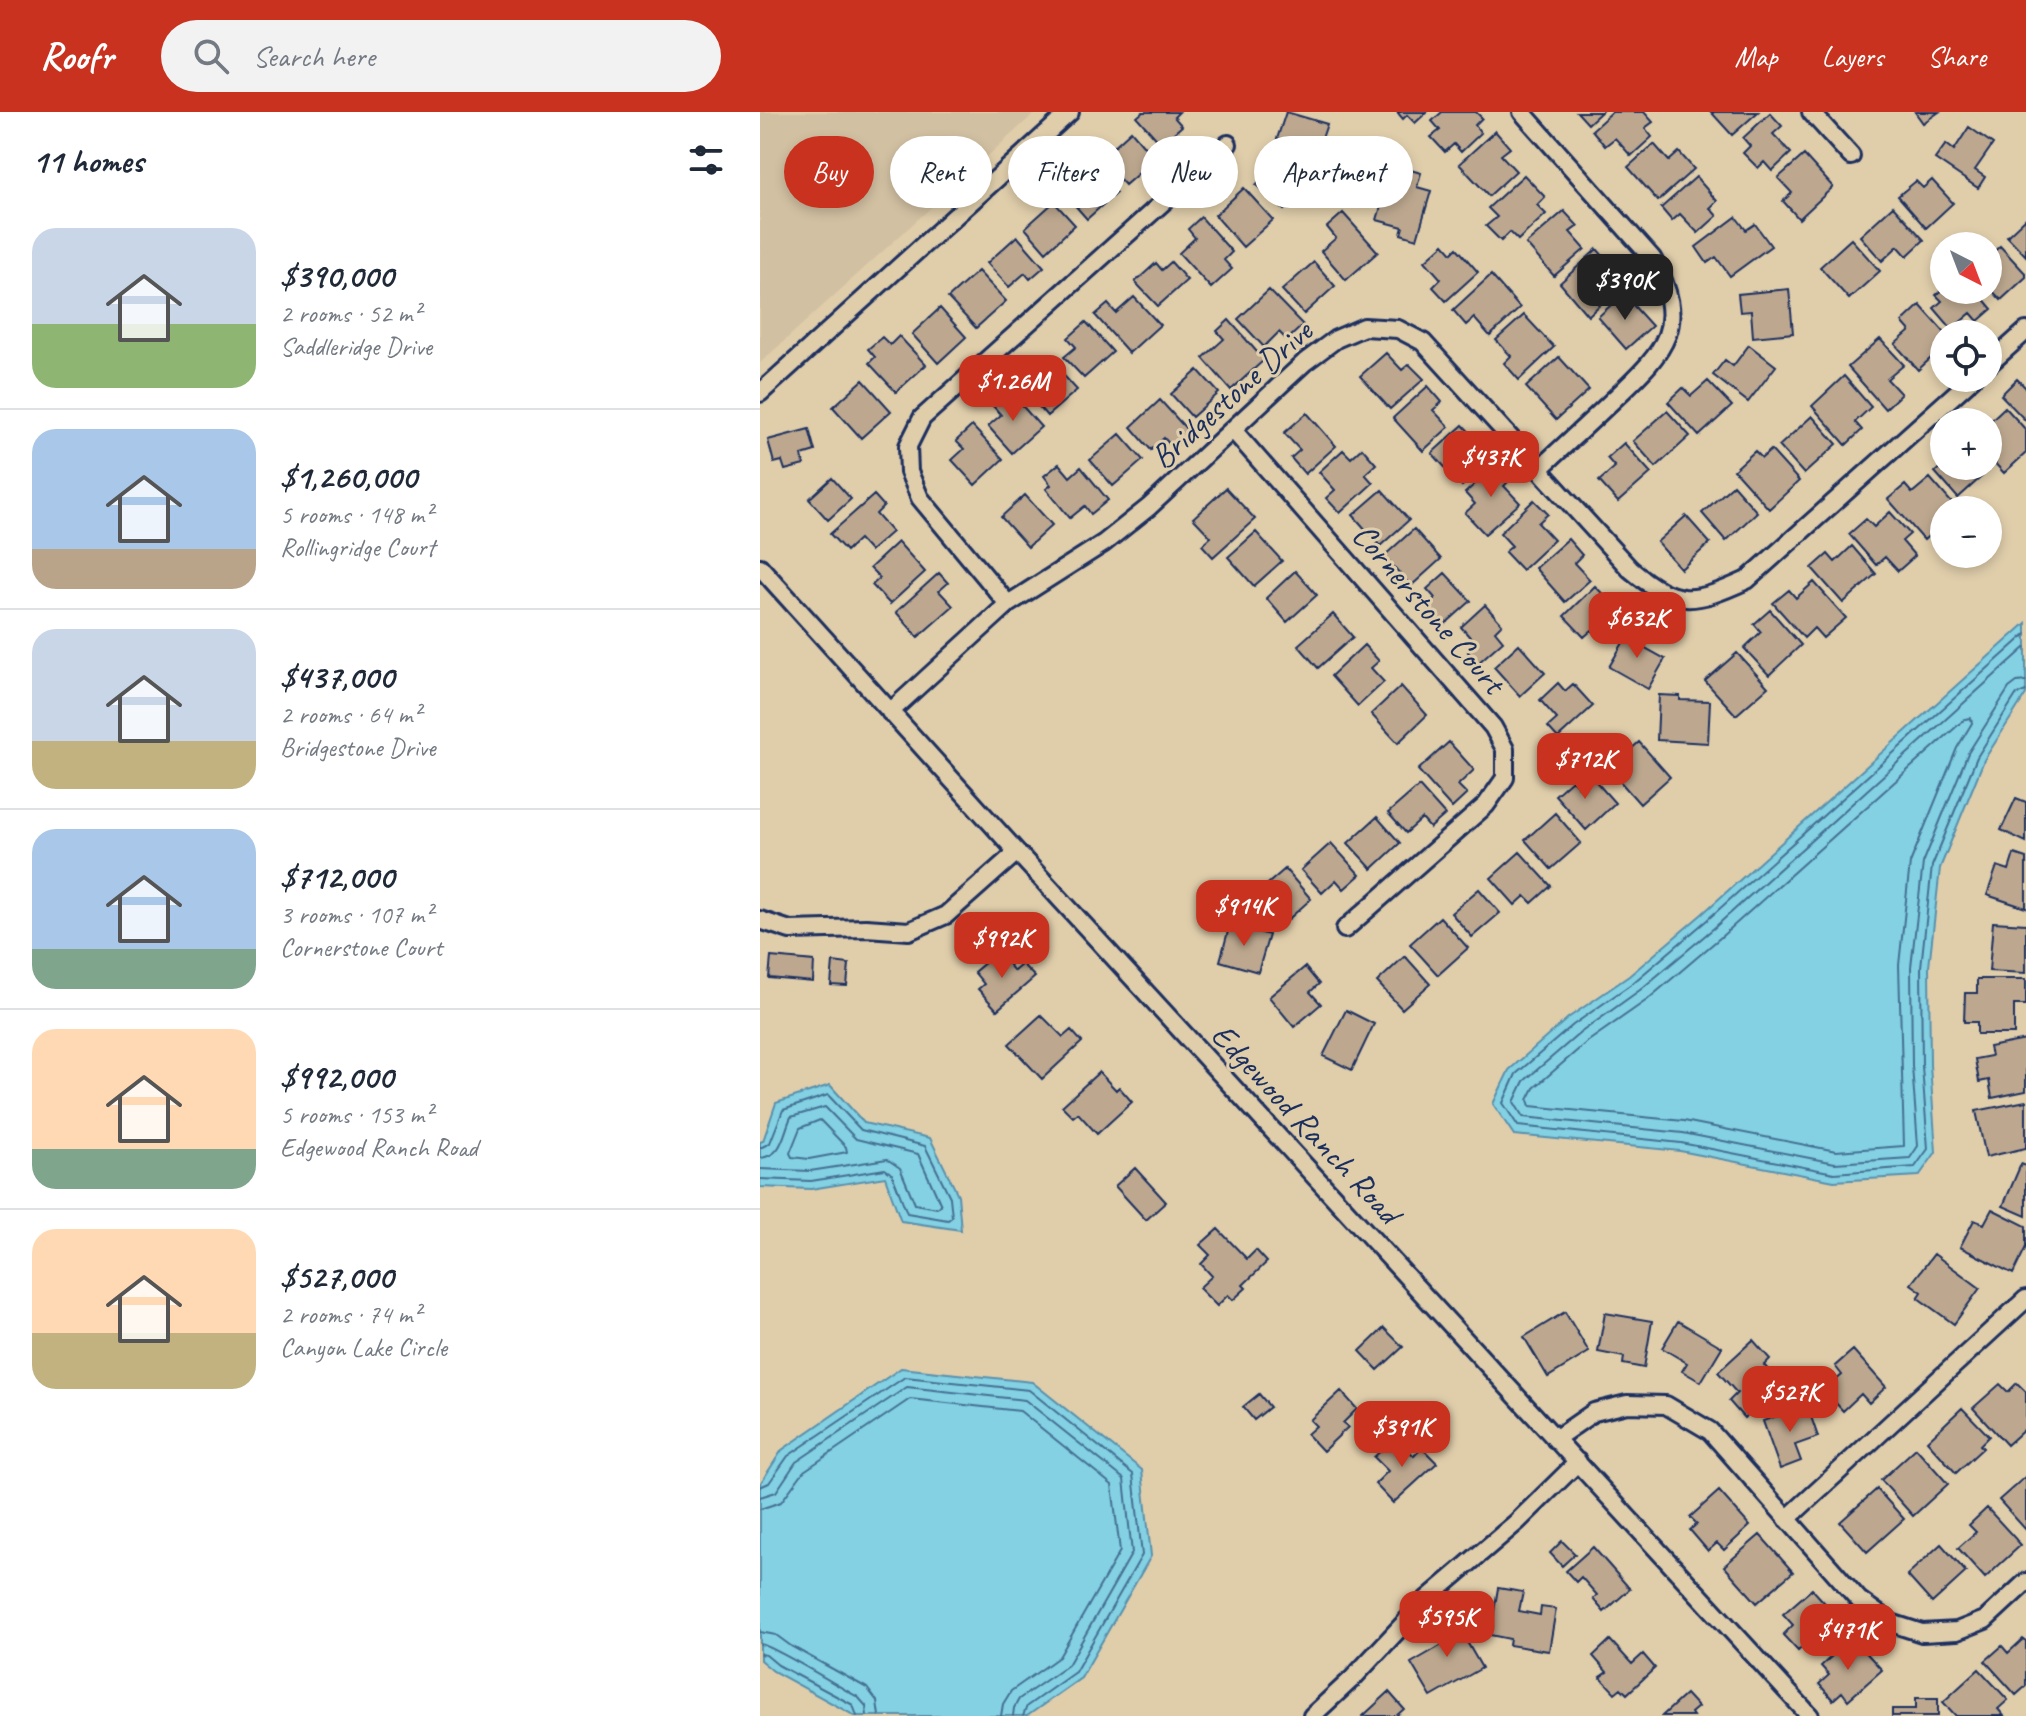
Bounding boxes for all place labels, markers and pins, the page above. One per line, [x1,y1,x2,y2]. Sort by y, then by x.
pin: $390K [1569,254,1681,322]
pin: $1.26M [948,355,1078,423]
pin: $437K [1435,431,1547,499]
pin: $632K [1581,592,1693,660]
pin: $712K [1529,733,1641,801]
pin: $914K [1188,880,1300,948]
pin: $992K [946,912,1058,980]
pin: $527K [1734,1366,1846,1434]
pin: $391K [1346,1401,1458,1469]
pin: $595K [1391,1591,1503,1659]
pin: $471K [1792,1604,1904,1672]

